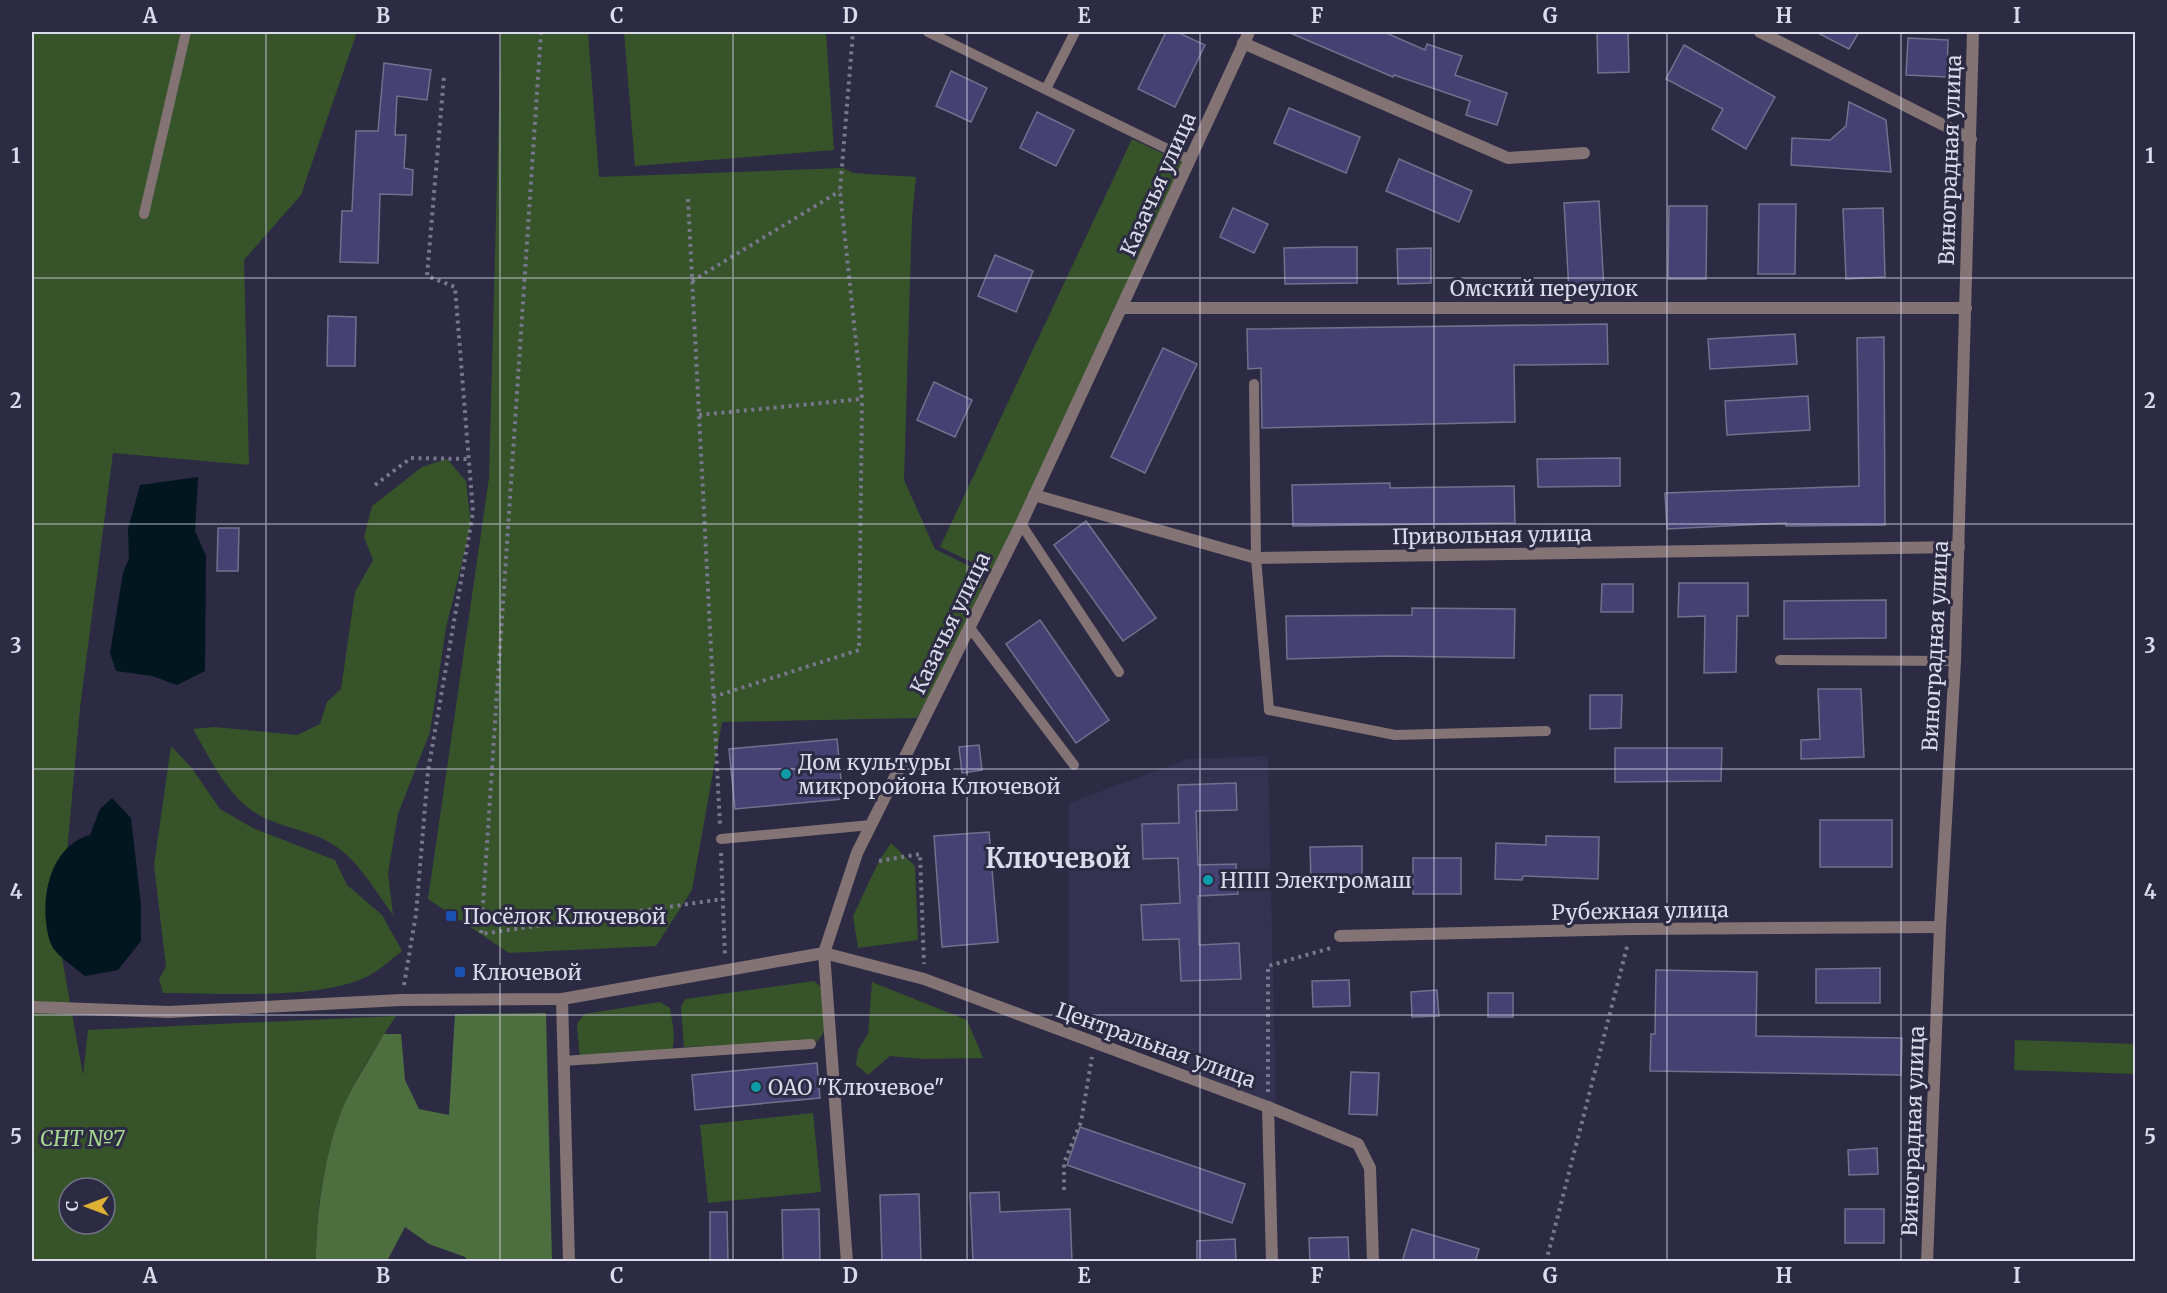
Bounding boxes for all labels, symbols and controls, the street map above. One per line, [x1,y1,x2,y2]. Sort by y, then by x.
text: A [142,3,158,28]
text: B [376,3,390,28]
text: C [610,3,624,28]
text: D [842,3,858,28]
text: E [1077,3,1091,28]
text: F [1311,3,1324,28]
text: G [1543,3,1558,28]
text: H [1776,3,1792,28]
text: I [2013,3,2021,28]
street label: Виноградная улица [1933,54,1967,266]
street label: Казачья улица [1114,108,1202,260]
text: 1 [11,143,21,168]
text: 1 [2145,143,2155,168]
street label: Омский переулок [1450,275,1638,302]
text: 2 [10,388,22,413]
text: 2 [2144,388,2156,413]
street label: Привольная улица [1392,520,1592,550]
street label: Виноградная улица [1916,540,1954,752]
street label: Казачья улица [904,548,996,698]
text: 3 [10,633,22,658]
text: 3 [2144,633,2156,658]
place label: Дом культуры микроройона Ключевой [798,749,1061,800]
marker: Дом культуры микроройона Ключевой [779,767,793,781]
district label: Ключевой [985,841,1131,875]
place label: НПП Электромаш [1220,867,1412,894]
marker: НПП Электромаш [1201,873,1215,887]
text: 4 [10,879,23,904]
text: 4 [2144,879,2157,904]
street label: Рубежная улица [1551,896,1729,926]
place label: Посёлок Ключевой [463,903,666,930]
marker: Посёлок Ключевой [444,909,458,923]
place label: Ключевой [472,959,582,986]
marker: Ключевой [453,965,467,979]
street label: Центральная улица [1052,996,1260,1094]
street label: Виноградная улица [1896,1025,1930,1237]
place label: ОАО "Ключевое" [768,1074,944,1101]
marker: ОАО "Ключевое" [749,1080,763,1094]
text: 5 [10,1124,22,1149]
text: 5 [2144,1124,2156,1149]
park label: СНТ №7 [40,1125,125,1152]
north arrow [57,1176,117,1236]
text: С [62,1201,82,1211]
text: A [142,1263,158,1288]
text: B [376,1263,390,1288]
text: C [610,1263,624,1288]
text: D [842,1263,858,1288]
text: E [1077,1263,1091,1288]
text: F [1311,1263,1324,1288]
text: G [1543,1263,1558,1288]
text: H [1776,1263,1792,1288]
text: I [2013,1263,2021,1288]

